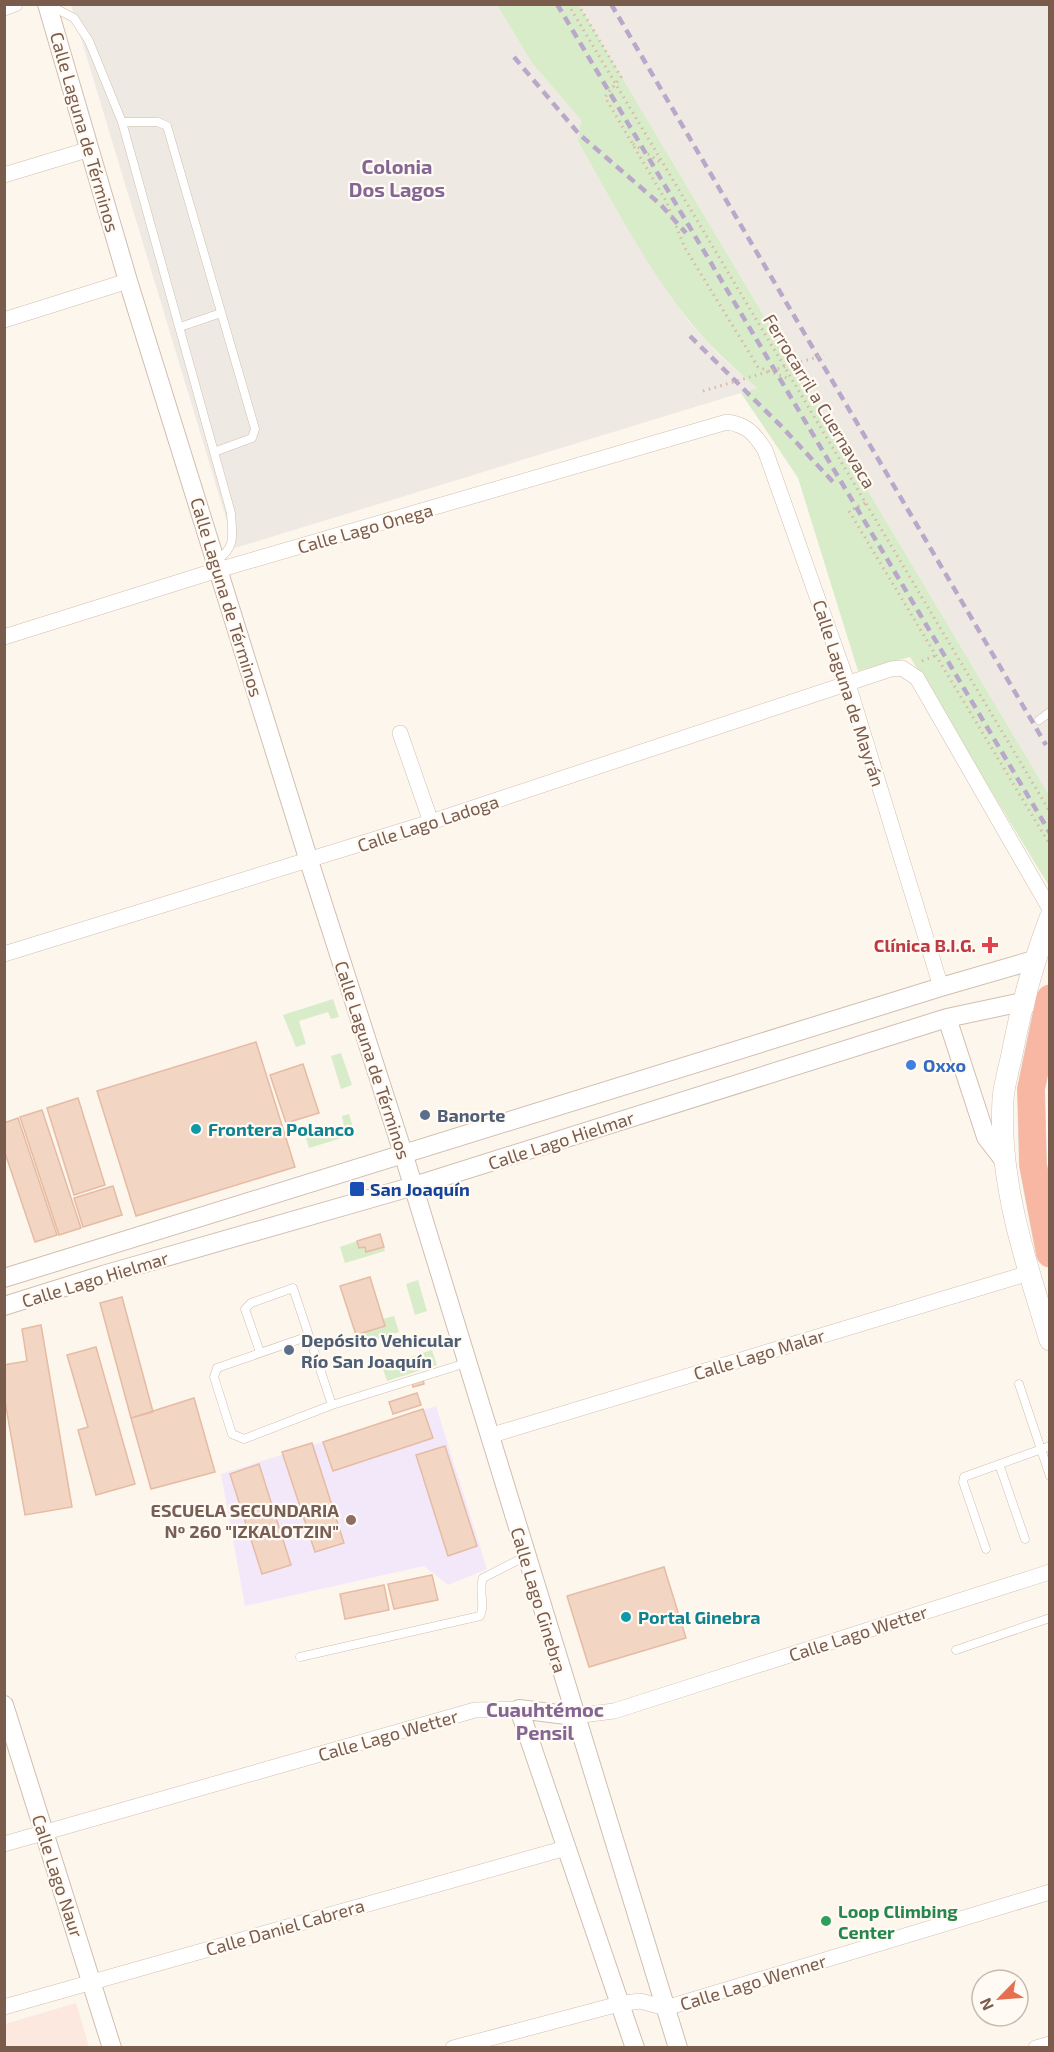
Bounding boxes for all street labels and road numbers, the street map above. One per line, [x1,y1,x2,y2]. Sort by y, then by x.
street label: Calle Laguna de Términos [46,29,124,235]
street label: Ferrocarril a Cuernavaca [759,310,881,492]
street label: Calle Laguna de Términos [186,495,268,699]
street label: Calle Lago Onega [295,498,435,558]
street label: Calle Laguna de Mayrán [808,597,890,789]
street label: Calle Lago Ladoga [355,790,501,856]
street label: Calle Laguna de Términos [331,958,415,1162]
street label: Calle Lago Hielmar [485,1106,637,1174]
street label: Calle Lago Hielmar [19,1246,171,1312]
street label: Calle Lago Malar [691,1324,827,1384]
street label: Calle Lago Ginebra [506,1525,572,1675]
street label: Calle Lago Wetter [786,1600,930,1666]
street label: Calle Lago Wetter [315,1704,461,1766]
street label: Calle Lago Naur [28,1812,88,1940]
street label: Calle Daniel Cabrera [203,1894,367,1960]
street label: Calle Lago Wenner [677,1949,829,2015]

